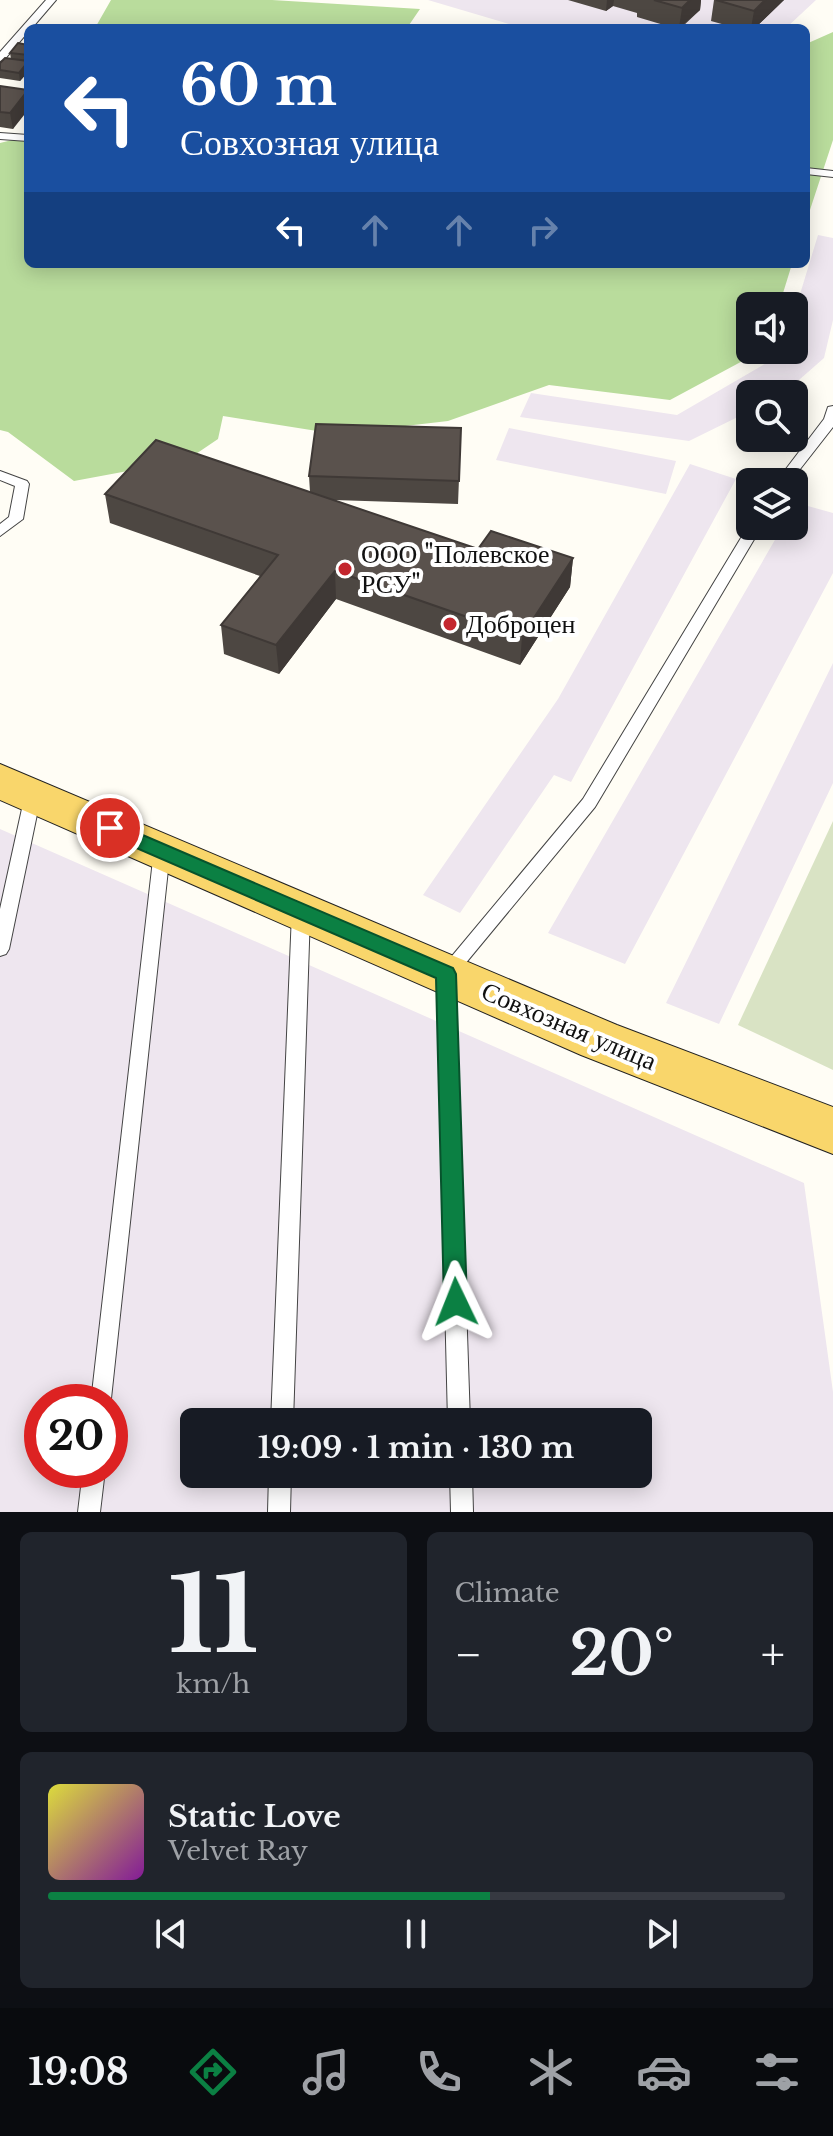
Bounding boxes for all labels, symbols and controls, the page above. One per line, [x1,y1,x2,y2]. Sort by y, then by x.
text: 60 m [180,51,337,120]
icon: left [48,56,152,160]
text: Совхозная улица [180,120,439,165]
icon: left [269,208,313,252]
icon: ahead [353,208,397,252]
icon: ahead [437,208,481,252]
icon: right [521,208,565,252]
map controls [736,292,808,540]
button: sound [736,292,808,364]
button: search [736,380,808,452]
button: layers [736,468,808,540]
place label: ООО "Полевское РСУ" [361,538,550,600]
marker: ООО "Полевское РСУ" [336,560,354,578]
place label: Доброцен [466,608,575,640]
marker: Доброцен [441,615,459,633]
pin [76,794,144,862]
icon: arrive [88,806,132,850]
street label: Совхозная улица [477,975,662,1077]
position arrow [414,1260,498,1344]
speed limit sign: 20 [24,1384,128,1488]
text: 19:09 · 1 min · 130 m [258,1429,574,1466]
text: 11 [168,1551,259,1680]
text: Climate [455,1577,560,1609]
text: 20° [569,1617,674,1691]
text: − [455,1627,482,1682]
text: + [761,1627,785,1682]
text: km/h [176,1668,250,1700]
text: Static Love [168,1798,341,1835]
text: Velvet Ray [168,1835,308,1867]
icon: previous [149,1912,193,1956]
icon: pause [394,1912,438,1956]
icon: next [640,1912,684,1956]
icon: directions [185,2044,241,2100]
icon: music [298,2044,354,2100]
icon: phone [411,2044,467,2100]
icon: climate [523,2044,579,2100]
icon: car [636,2044,692,2100]
icon: filters [749,2044,805,2100]
text: 19:08 [28,2050,129,2095]

